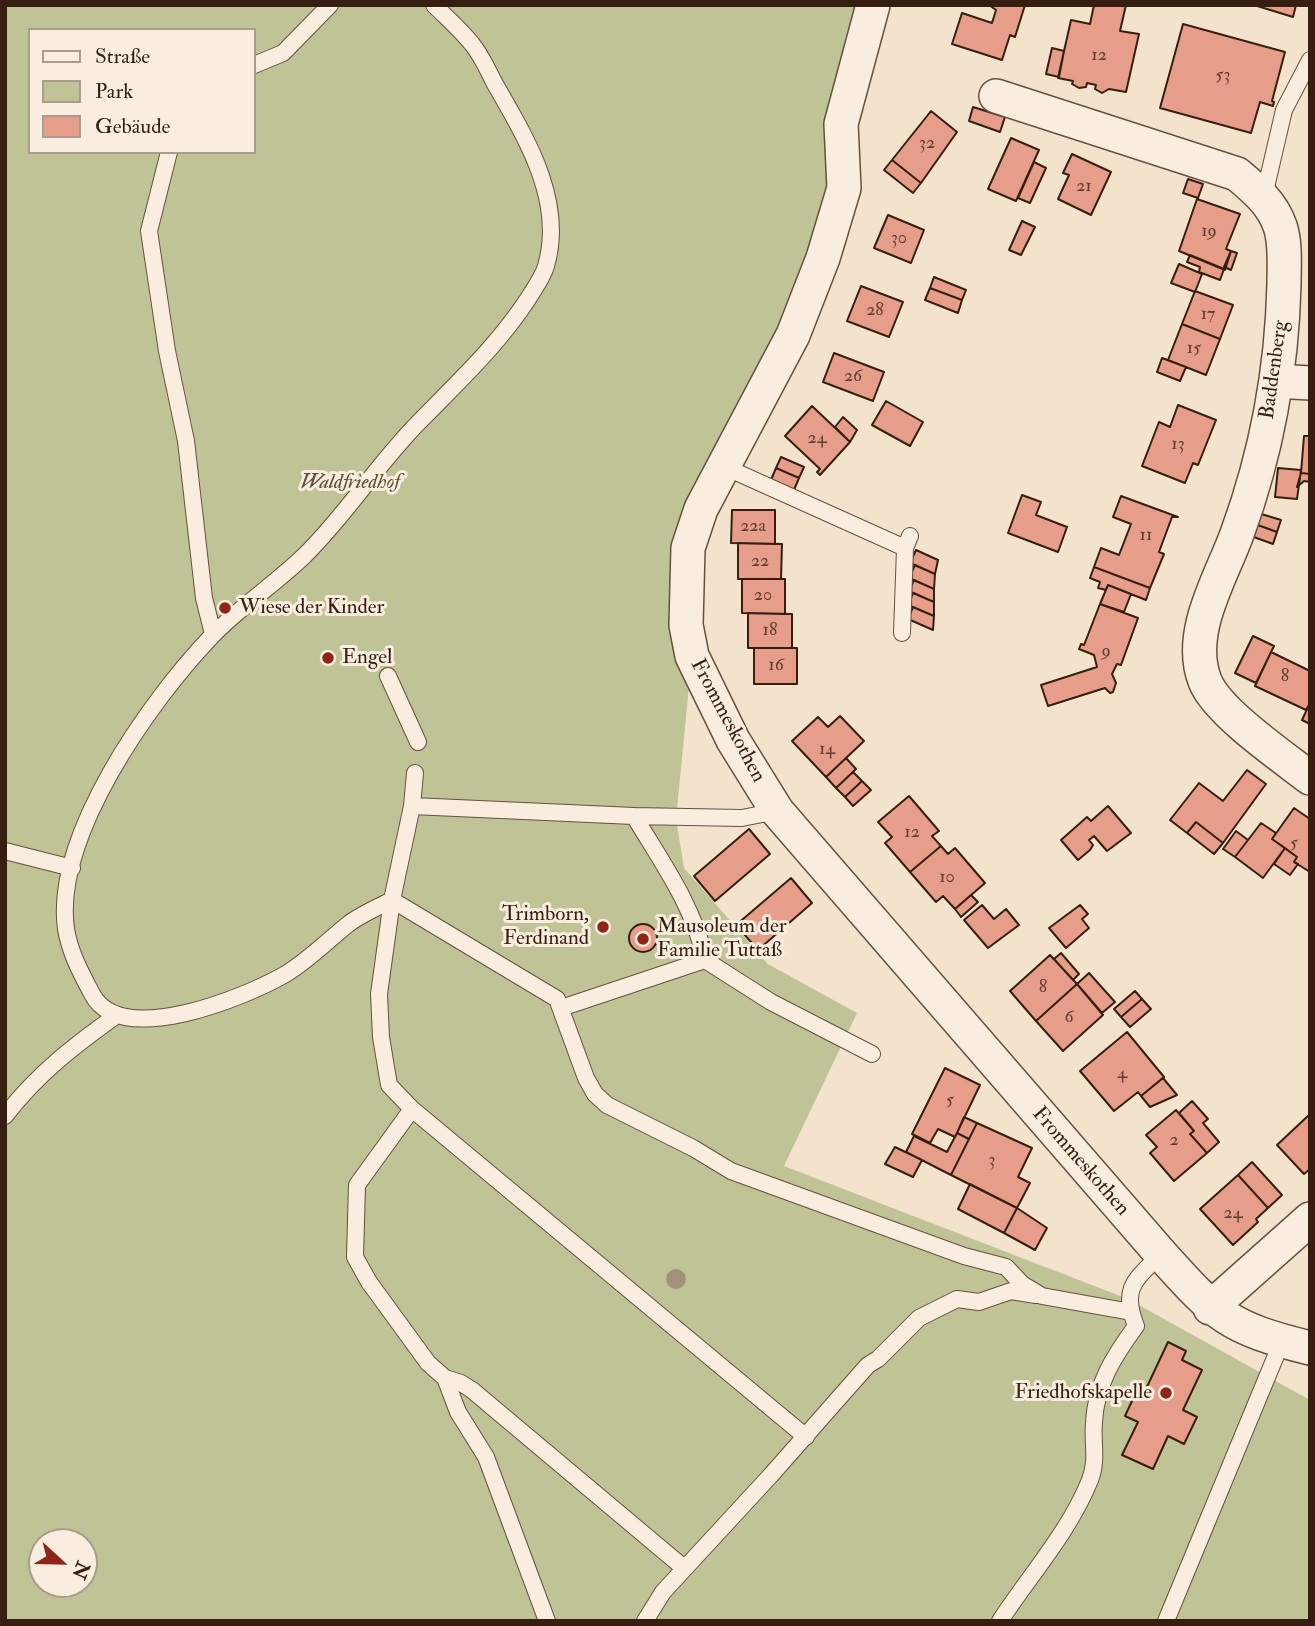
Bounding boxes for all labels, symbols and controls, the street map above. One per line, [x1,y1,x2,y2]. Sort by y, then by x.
legend [28,28,256,154]
text: Straße [95,43,150,70]
house number: 12 [1091,45,1107,67]
house number: 53 [1216,65,1230,87]
text: Park [95,78,133,105]
text: Gebäude [95,113,170,140]
house number: 32 [919,133,935,155]
house number: 21 [1076,176,1092,198]
house number: 19 [1201,221,1217,243]
house number: 30 [891,228,907,250]
house number: 28 [866,300,884,322]
house number: 17 [1201,304,1215,326]
street label: Baddenberg [1256,319,1294,421]
house number: 15 [1187,338,1201,360]
house number: 26 [844,366,862,388]
house number: 24 [808,428,826,450]
house number: 13 [1171,434,1185,456]
park label: Waldfriedhof [300,470,400,496]
house number: 22a [740,516,766,538]
house number: 11 [1140,525,1152,547]
house number: 22 [751,551,769,573]
house number: 20 [754,585,772,607]
place label: Wiese der Kinder [239,595,384,621]
marker: Wiese der Kinder [217,600,233,616]
house number: 18 [763,620,777,642]
house number: 9 [1101,641,1111,663]
place label: Engel [342,645,392,671]
marker: Engel [320,650,336,666]
street label: Frommeskothen [684,655,770,787]
house number: 16 [768,655,784,677]
house number: 8 [1281,666,1289,688]
house number: 14 [819,739,835,761]
house number: 12 [904,822,920,844]
house number: 5 [1290,833,1298,855]
house number: 10 [939,867,955,889]
place label: Trimborn, Ferdinand [502,902,589,952]
place label: Mausoleum der Familie Tuttaß [657,914,786,964]
marker: Trimborn, Ferdinand [595,919,611,935]
marker: Mausoleum der Familie Tuttaß [635,931,651,947]
house number: 8 [1039,977,1047,999]
house number: 6 [1064,1007,1074,1029]
house number: 4 [1117,1063,1127,1085]
house number: 5 [946,1090,954,1112]
street label: Frommeskothen [1026,1102,1134,1222]
house number: 2 [1169,1130,1179,1152]
house number: 3 [989,1150,995,1172]
house number: 24 [1224,1203,1242,1225]
place label: Friedhofskapelle [1014,1380,1152,1406]
marker: Friedhofskapelle [1158,1385,1174,1401]
north arrow [28,1528,98,1598]
text: N [66,1558,95,1582]

